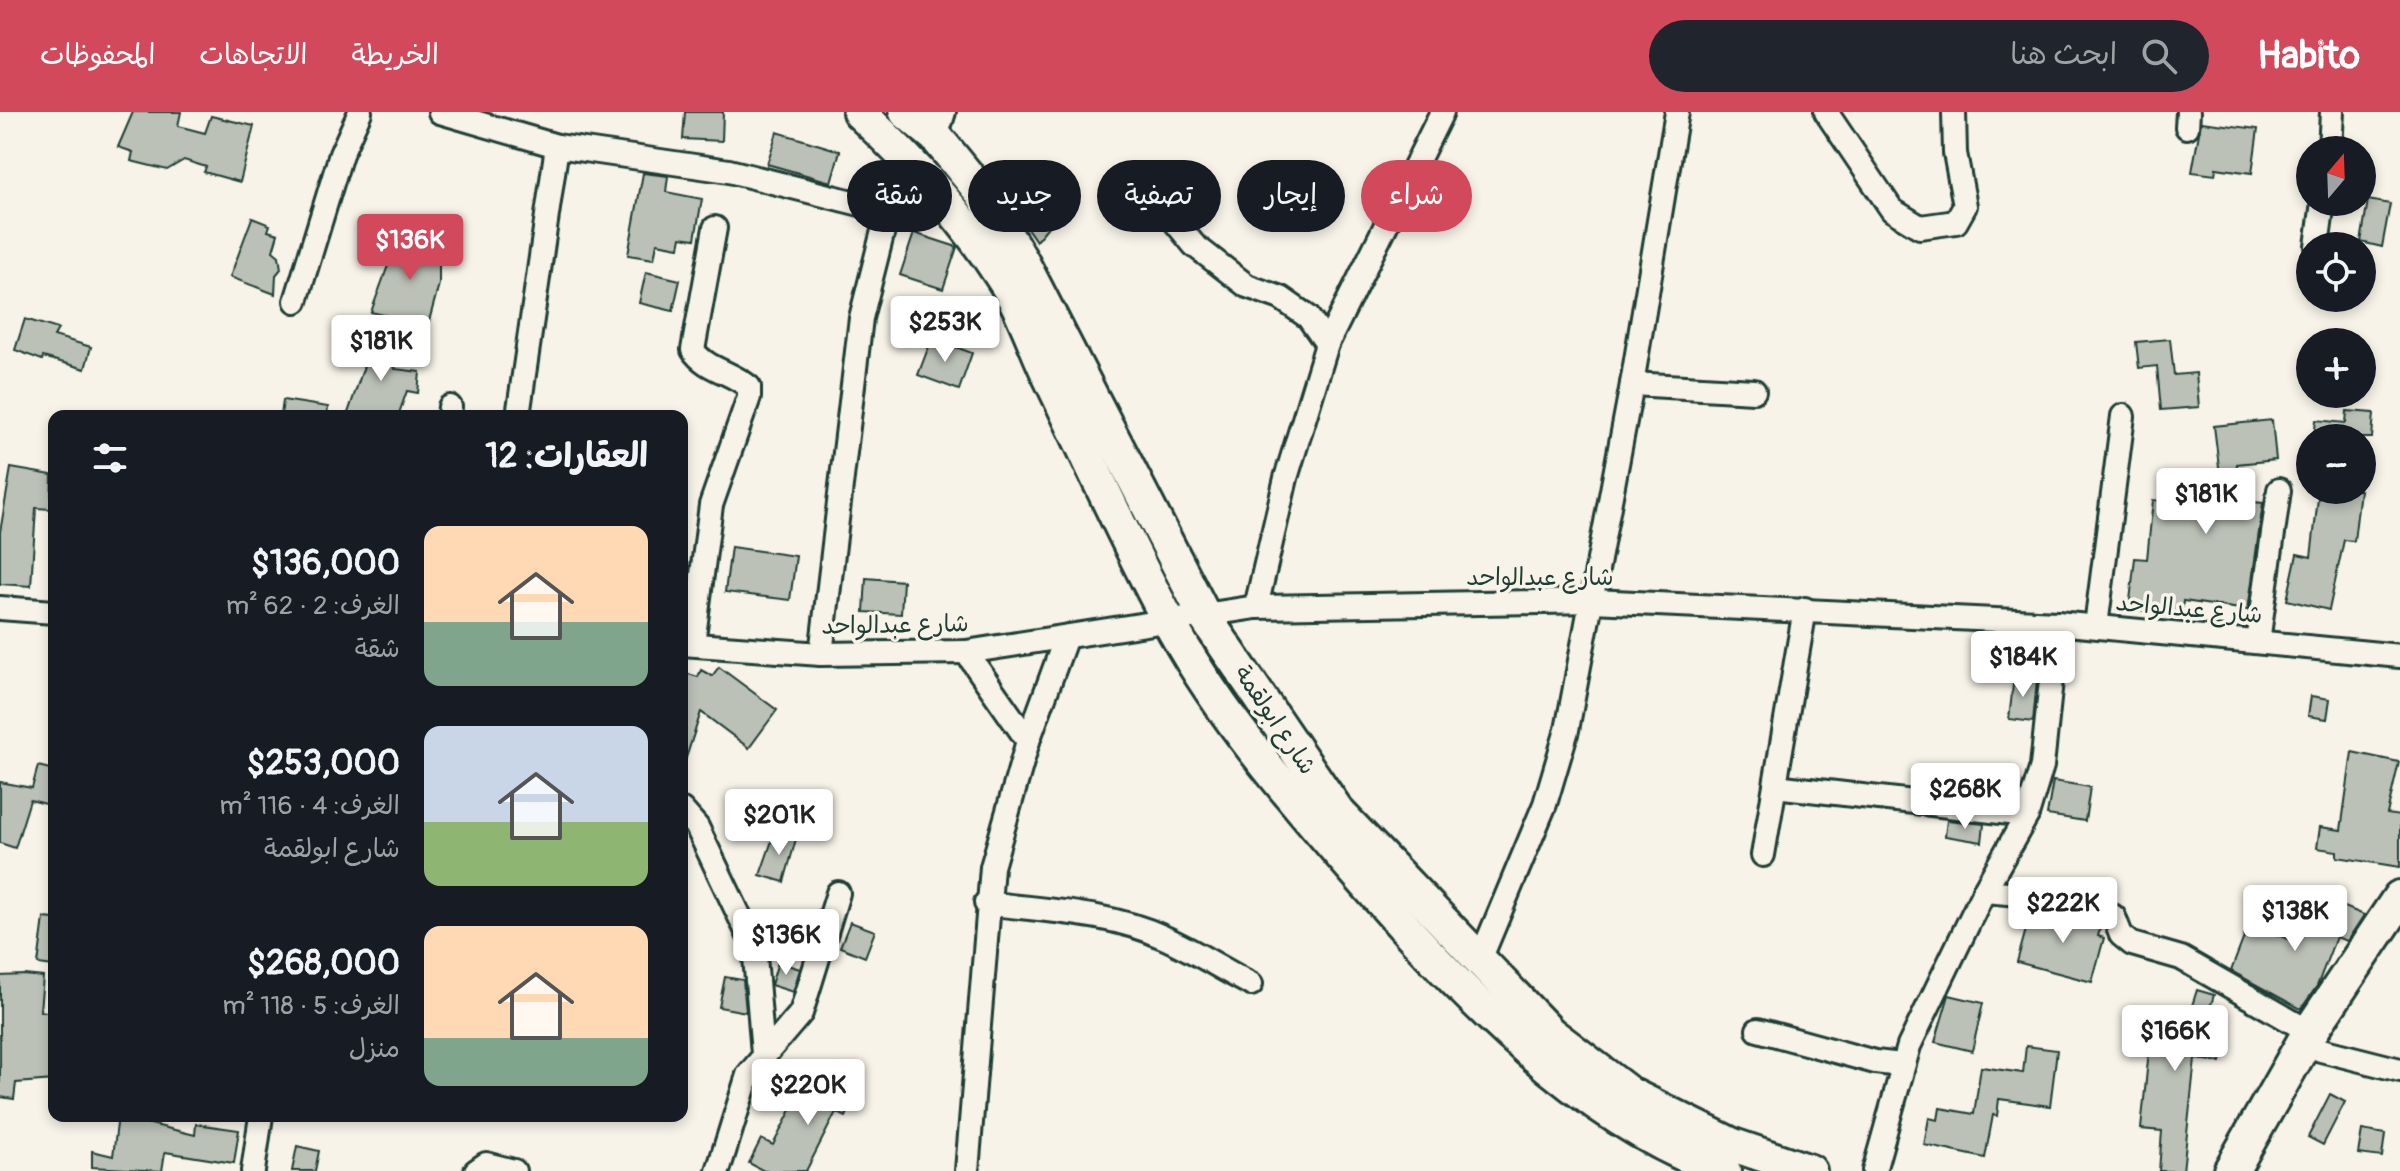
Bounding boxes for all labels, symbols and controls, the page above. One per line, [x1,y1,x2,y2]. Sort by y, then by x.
search box [1649,20,2209,92]
text: Habito [2257,32,2360,80]
icon: search [2137,34,2181,78]
text: ابحث هنا [2010,36,2117,73]
text: المحفوظات [40,38,155,73]
text: الاتجاهات [199,38,307,73]
text: الخريطة [351,38,439,73]
north arrow [2296,136,2376,216]
map controls [2296,136,2376,504]
chip: شقة [847,160,952,232]
chip: جديد [968,160,1081,232]
chip: تصفية [1097,160,1221,232]
chip: إيجار [1237,160,1345,232]
chip: شراء [1361,160,1472,232]
pin: $136K [354,214,466,282]
text: $136K [375,224,445,256]
button: locate [2296,232,2376,312]
pin: $253K [889,296,1001,364]
text: $253K [909,306,981,338]
pin: $181K [325,315,437,383]
text: $181K [349,325,413,357]
button: + [2296,328,2376,408]
button: − [2296,424,2376,504]
text: العقارات: 12 [485,435,648,478]
icon: filters [88,436,132,480]
pin: $181K [2150,468,2262,536]
text: $181K [2174,478,2238,510]
text: $136,000 [251,542,400,585]
icon: home [488,558,584,654]
street label: شارع عبدالواحد [1466,563,1614,594]
street label: شارع عبدالواحد [2114,588,2264,632]
text: الغرف: 2 · 62 m² [226,590,400,622]
street label: شارع عبدالواحد [821,609,969,643]
pin: $184K [1967,631,2079,699]
text: شقة [355,633,400,665]
text: $184K [1989,641,2057,673]
street label: شارع ابولقمة [1226,660,1322,781]
text: $253,000 [247,742,400,785]
icon: home [488,758,584,854]
pin: $268K [1909,763,2021,831]
text: $268K [1929,773,2001,805]
pin: $201K [723,789,835,857]
text: الغرف: 4 · 116 m² [220,790,400,822]
text: $201K [743,799,815,831]
text: شارع ابولقمة [264,833,400,865]
pin: $222K [2007,877,2119,945]
pin: $138K [2239,885,2351,953]
text: $222K [2026,887,2100,919]
text: $138K [2261,895,2329,927]
pin: $136K [730,909,842,977]
text: $136K [751,919,821,951]
text: $268,000 [247,942,400,985]
icon: home [488,958,584,1054]
text: الغرف: 5 · 118 m² [223,990,400,1022]
pin: $166K [2119,1005,2231,1073]
text: $166K [2140,1015,2210,1047]
text: منزل [349,1033,400,1065]
pin: $220K [752,1059,864,1127]
text: $220K [770,1069,846,1101]

